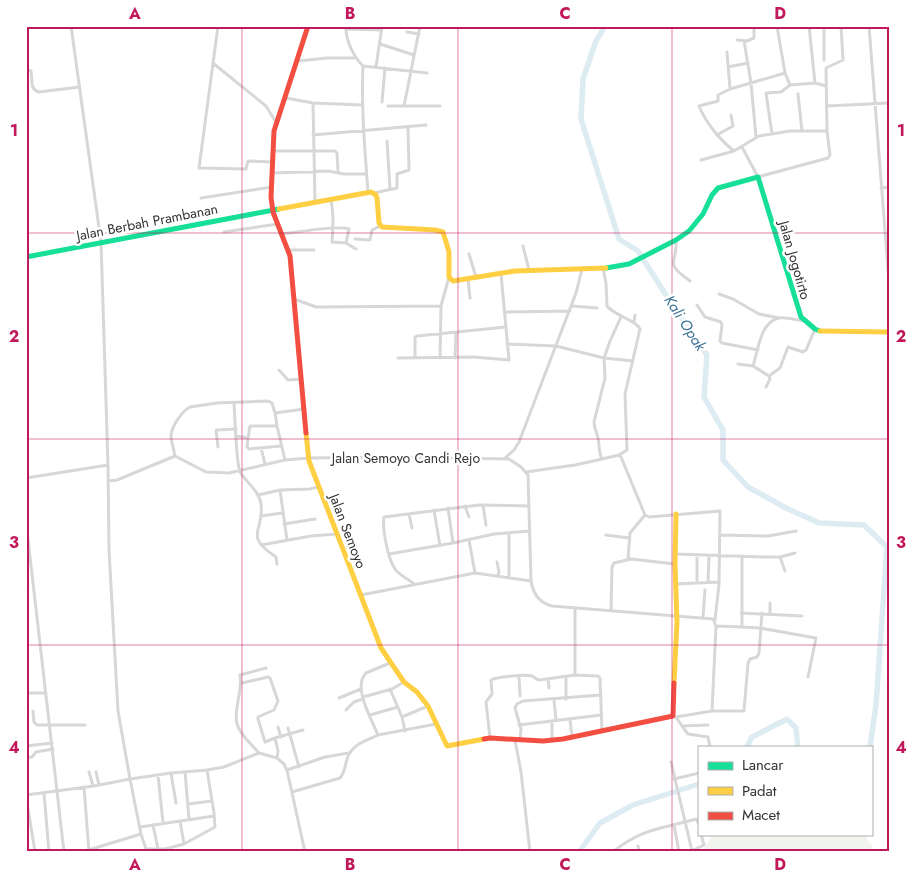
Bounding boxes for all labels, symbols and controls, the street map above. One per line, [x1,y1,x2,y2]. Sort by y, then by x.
text: A [128,2,141,25]
text: B [345,2,355,25]
text: C [559,2,571,25]
text: D [774,2,786,25]
text: 1 [10,119,18,142]
text: 1 [897,119,905,142]
street label: Jalan Berbah Prambanan [73,198,219,246]
street label: Jalan Jogotirto [774,216,816,302]
water label: Kali Opak [659,291,712,356]
text: 2 [9,325,19,348]
text: 2 [896,325,906,348]
street label: Jalan Semoyo Candi Rejo [330,448,481,468]
street label: Jalan Semoyo [324,489,372,572]
text: 3 [9,531,19,554]
text: 3 [896,531,906,554]
text: 4 [8,736,20,759]
text: 4 [895,736,907,759]
legend [698,746,872,836]
text: Lancar [742,754,784,776]
text: Padat [742,780,777,802]
text: Macet [742,804,780,826]
text: A [128,853,141,876]
text: B [345,853,355,876]
text: C [559,853,571,876]
text: D [774,853,786,876]

